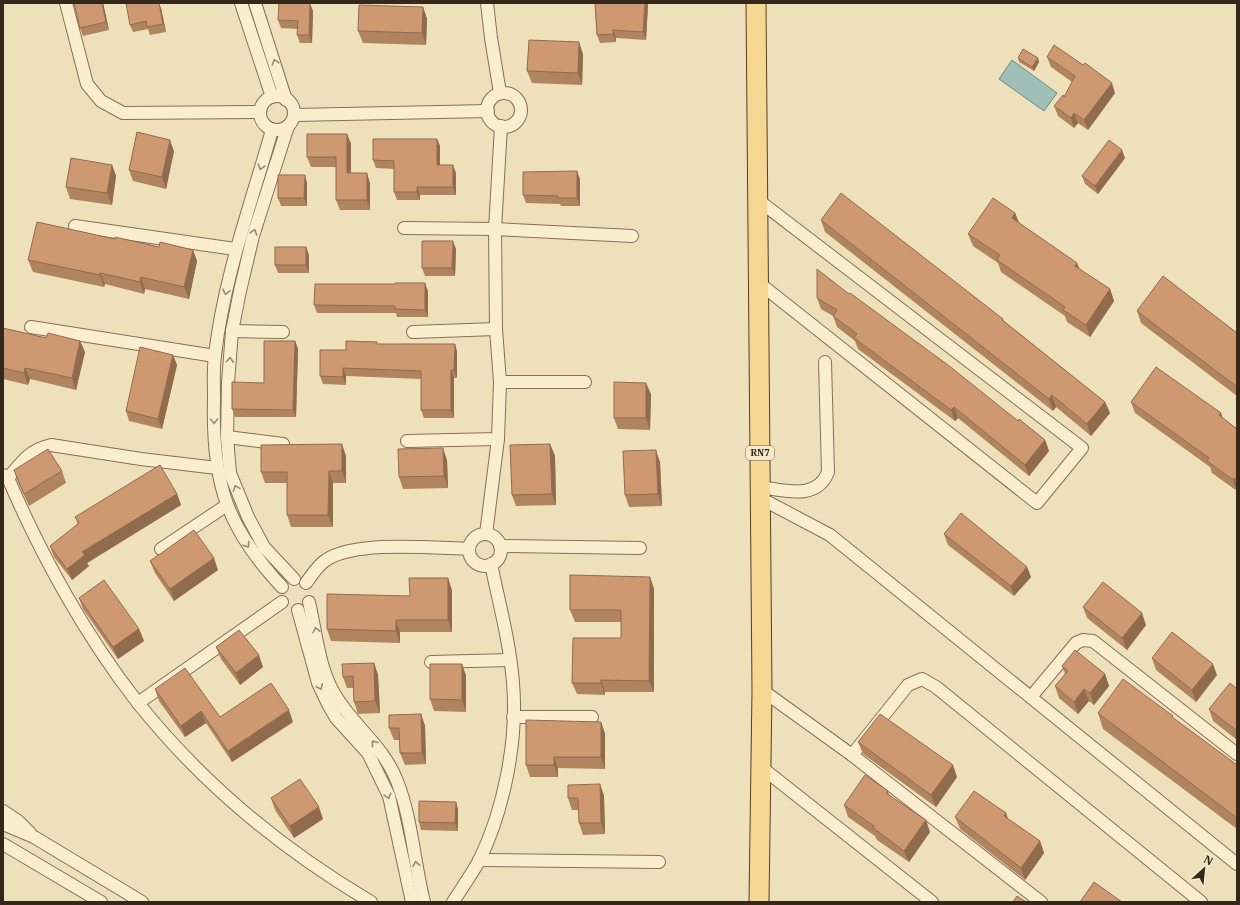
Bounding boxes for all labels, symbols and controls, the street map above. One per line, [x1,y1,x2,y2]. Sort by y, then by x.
one-way arrow [271,59,280,66]
one-way arrow [257,163,266,170]
one-way arrow [249,229,258,236]
one-way arrow [223,289,231,295]
one-way arrow [225,357,234,363]
one-way arrow [209,418,218,424]
road number: RN7 [746,446,774,460]
one-way arrow [232,485,240,492]
one-way arrow [243,540,250,547]
one-way arrow [312,627,320,633]
one-way arrow [315,683,323,691]
one-way arrow [372,740,379,747]
one-way arrow [383,793,392,800]
north arrow [1184,849,1224,889]
text: N [1201,852,1216,868]
one-way arrow [412,861,421,867]

